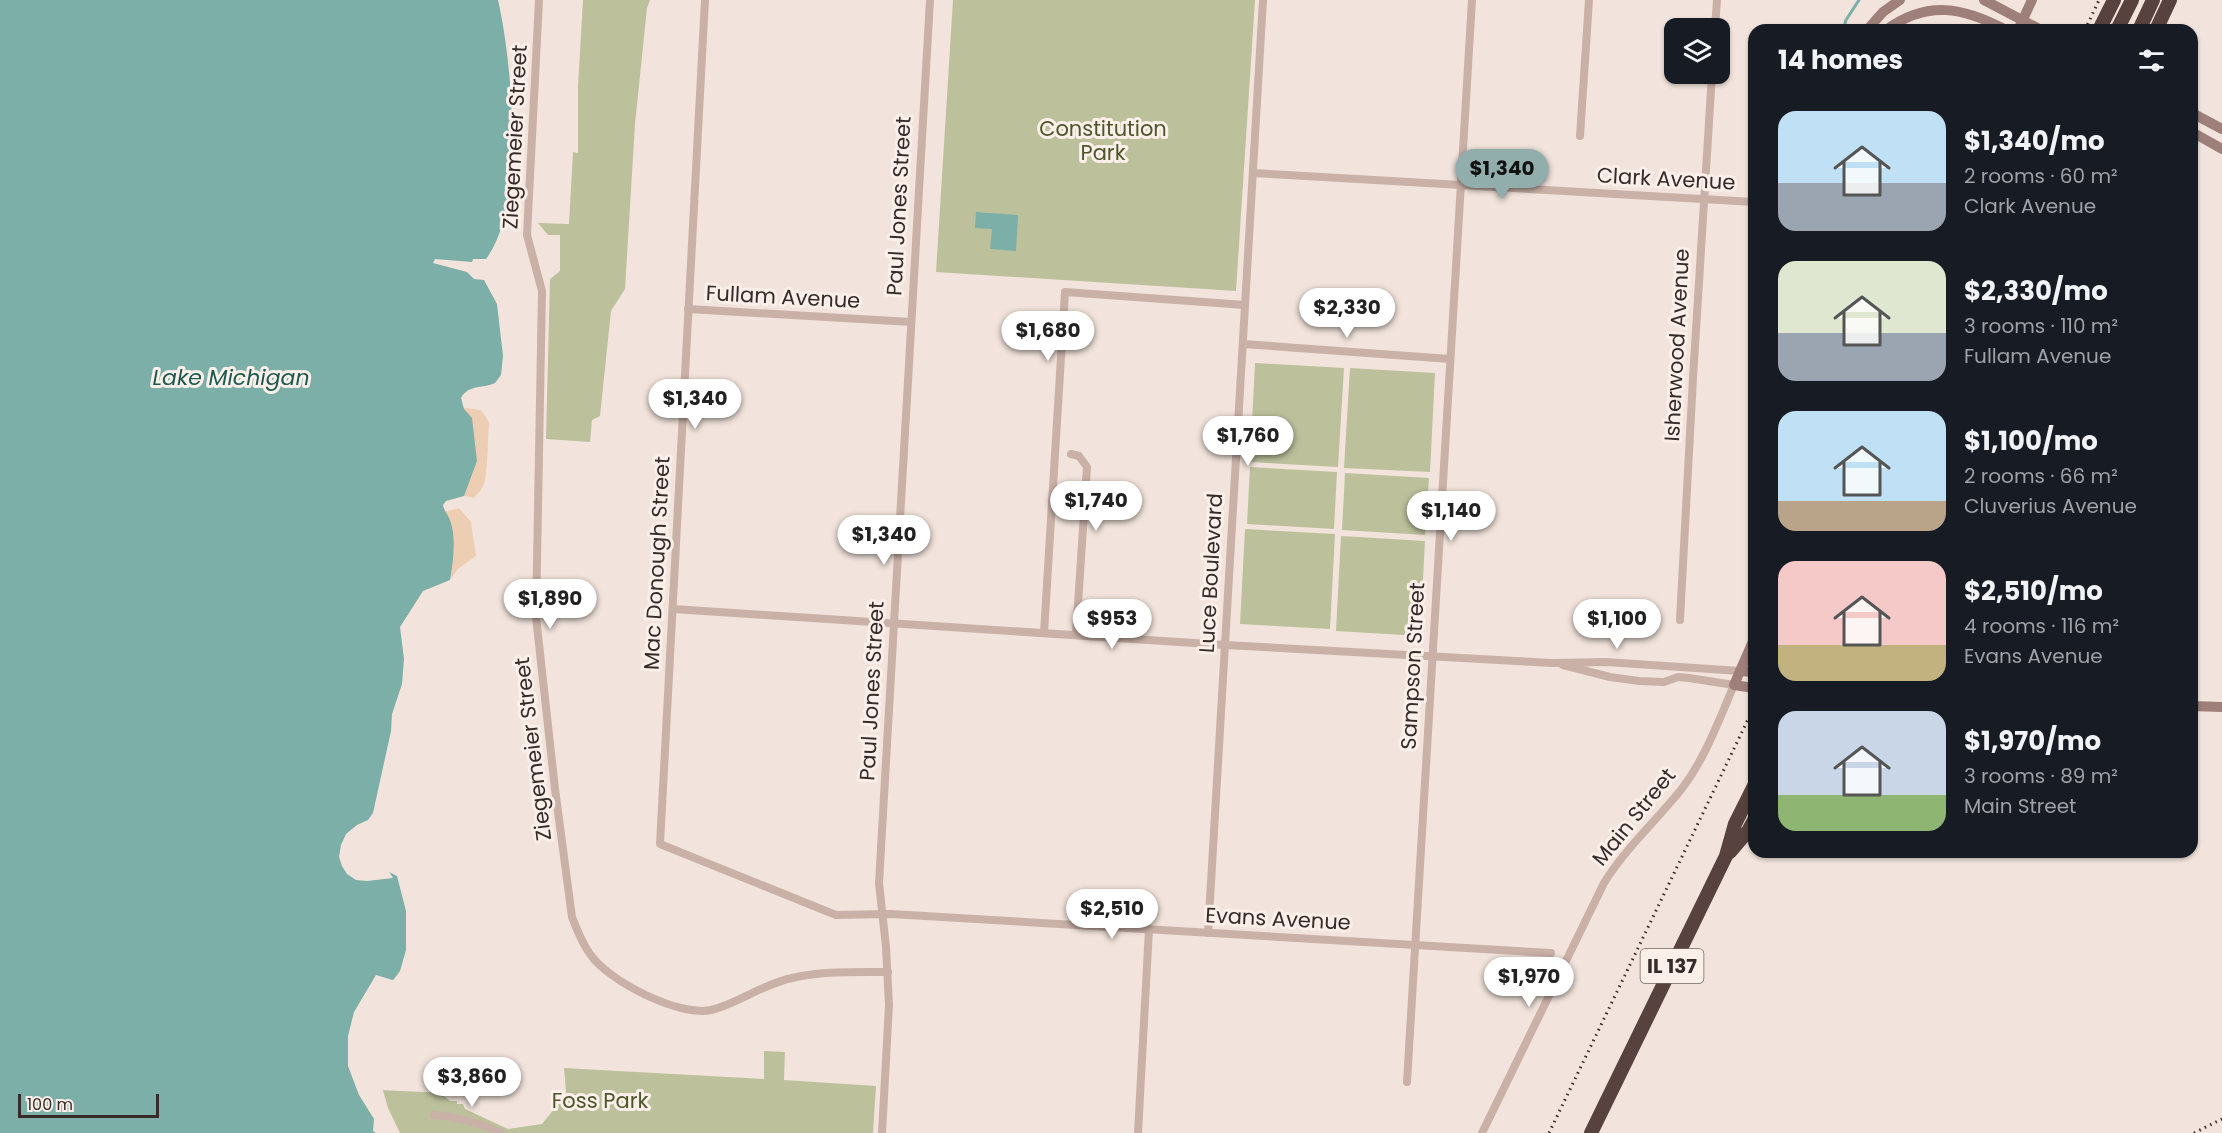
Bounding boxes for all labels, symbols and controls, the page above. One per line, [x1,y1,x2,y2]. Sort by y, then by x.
map controls [1664,18,1730,84]
button: layers [1664,18,1730,84]
text: 14 homes [1778,42,1903,78]
street label: Ziegemeier Street [495,44,534,230]
icon: filters [2135,44,2168,77]
park label: Constitution Park [1039,114,1167,167]
street label: Paul Jones Street [879,116,918,296]
text: $1,340/mo [1964,123,2105,159]
icon: home [1826,135,1898,207]
pin: $1,340 [1453,149,1551,200]
text: $1,340 [1469,154,1535,182]
street label: Clark Avenue [1596,160,1736,197]
text: 2 rooms · 60 m² [1964,162,2118,190]
text: Clark Avenue [1964,192,2096,220]
street label: Isherwood Avenue [1657,248,1696,442]
text: $2,330/mo [1964,273,2108,309]
street label: Fullam Avenue [705,278,861,315]
icon: home [1826,285,1898,357]
pin: $2,330 [1298,288,1396,339]
text: $2,330 [1313,293,1381,321]
pin: $1,680 [999,311,1097,362]
text: 3 rooms · 110 m² [1964,312,2118,340]
text: $1,680 [1015,316,1081,344]
text: Fullam Avenue [1964,342,2111,370]
water label: Lake Michigan [153,362,309,393]
pin: $1,340 [646,379,744,430]
text: $1,340 [662,384,728,412]
pin: $1,760 [1199,416,1297,467]
text: $1,760 [1217,421,1279,449]
text: $1,100/mo [1964,423,2098,459]
icon: home [1826,435,1898,507]
street label: Mac Donough Street [636,455,677,671]
text: 2 rooms · 66 m² [1964,462,2118,490]
pin: $1,740 [1047,481,1145,532]
text: $1,740 [1064,486,1128,514]
pin: $1,140 [1402,491,1500,542]
street label: Luce Boulevard [1192,492,1229,654]
text: Cluverius Avenue [1964,492,2137,520]
text: $1,140 [1421,496,1481,524]
pin: $1,340 [835,515,933,566]
text: $1,340 [851,520,917,548]
text: $2,510/mo [1964,573,2103,609]
pin: $1,890 [501,579,599,630]
street label: Sampson Street [1394,582,1431,750]
text: $1,890 [518,584,582,612]
icon: home [1826,585,1898,657]
pin: $953 [1076,599,1148,650]
pin: $1,100 [1568,599,1666,650]
street label: Paul Jones Street [852,601,891,781]
text: $953 [1087,604,1137,632]
text: $1,100 [1587,604,1647,632]
text: 4 rooms · 116 m² [1964,612,2119,640]
text: Evans Avenue [1964,642,2103,670]
street label: Ziegemeier Street [507,656,558,842]
text: $1,970/mo [1964,723,2101,759]
icon: home [1826,735,1898,807]
street label: Main Street [1585,762,1682,872]
text: 3 rooms · 89 m² [1964,762,2118,790]
text: Main Street [1964,792,2076,820]
pin: $2,510 [1063,889,1161,940]
text: $2,510 [1080,894,1144,922]
street label: Evans Avenue [1205,900,1351,937]
road number: IL 137 [1640,949,1704,983]
pin: $1,970 [1480,957,1578,1008]
text: $1,970 [1498,962,1560,990]
pin: $3,860 [423,1057,521,1108]
text: $3,860 [437,1062,507,1090]
park label: Foss Park [552,1086,648,1115]
scale bar [18,1091,159,1118]
text: 100 m [27,1093,73,1116]

